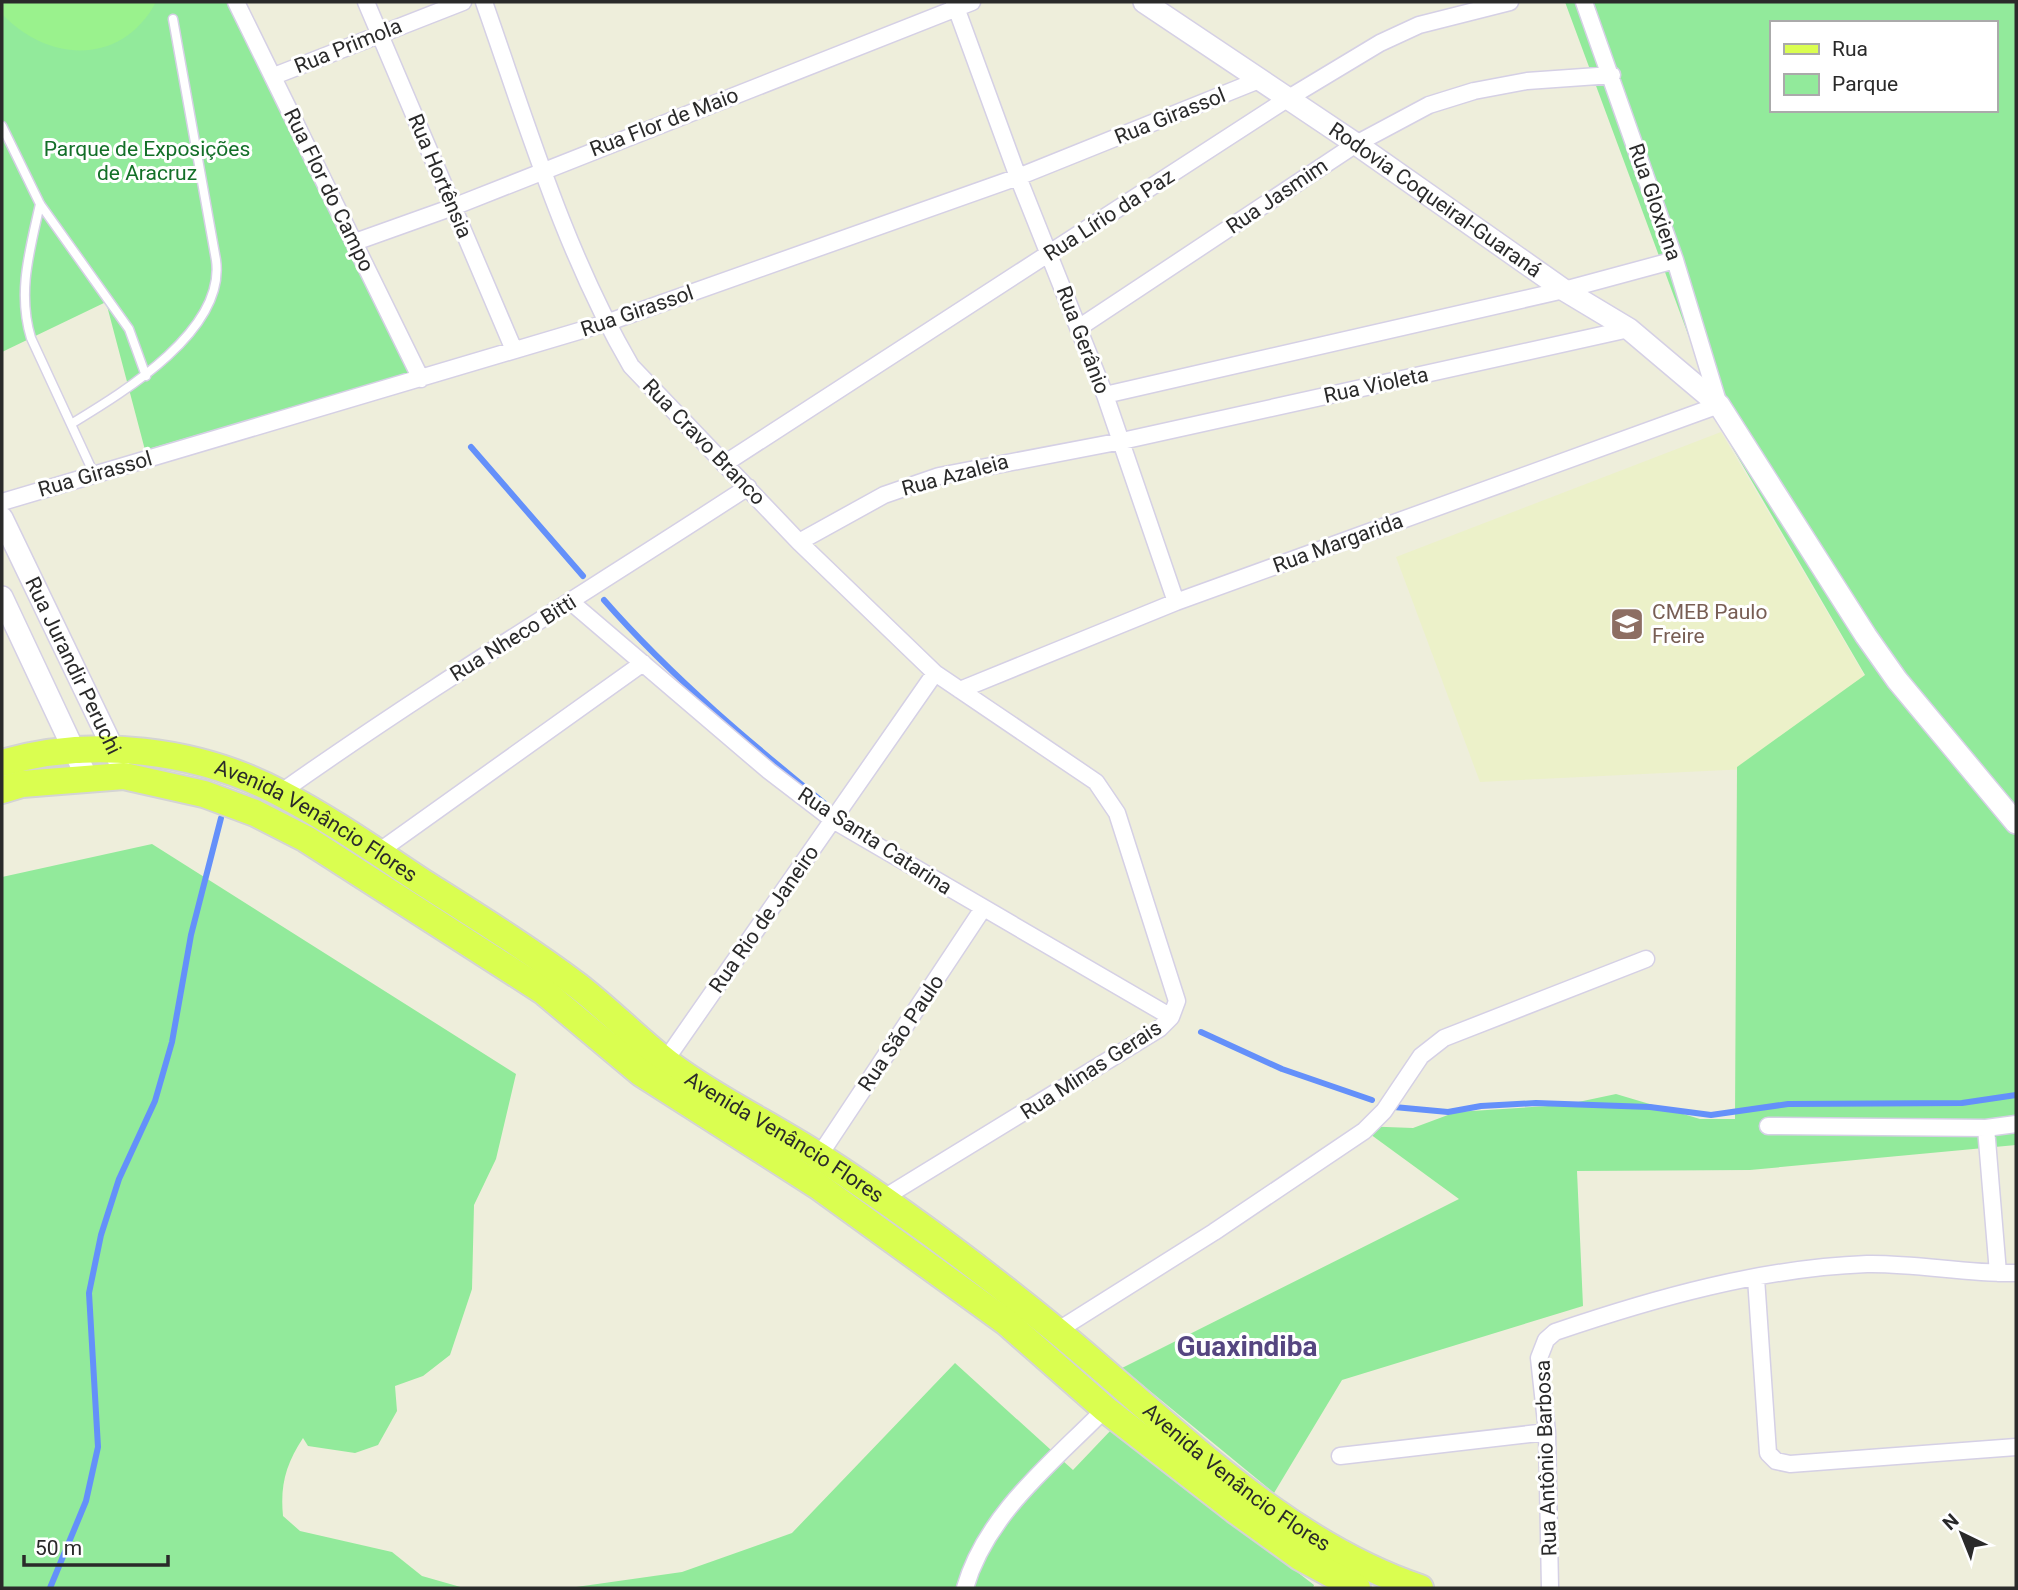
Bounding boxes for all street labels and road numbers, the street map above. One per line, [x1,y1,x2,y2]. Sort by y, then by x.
street label: Rua Primola [291,14,405,78]
street label: Rua Flor de Maio [586,83,742,161]
street label: Rua Girassol [1111,83,1229,149]
street label: Rua Flor do Campo [279,105,379,275]
street label: Rua Hortênsia [403,110,477,242]
street label: Rodovia Coqueiral-Guaraná [1324,117,1546,282]
street label: Rua Gloxiena [1624,140,1686,264]
street label: Rua Jasmim [1222,153,1332,239]
street label: Rua Lírio da Paz [1039,164,1179,266]
street label: Rua Girassol [578,281,696,341]
street label: Rua Gerânio [1051,283,1115,397]
street label: Rua Violeta [1322,362,1430,408]
street label: Rua Cravo Branco [638,374,770,510]
street label: Rua Girassol [35,446,155,502]
street label: Rua Azaleia [899,449,1011,501]
street label: Rua Margarida [1270,508,1406,578]
street label: Rua Jurandir Peruchi [20,573,126,758]
street label: Rua Nheco Bitti [446,590,580,686]
street label: Avenida Venâncio Flores [212,755,422,887]
street label: Rua Santa Catarina [793,782,957,900]
street label: Rua Rio de Janeiro [704,841,824,997]
street label: Rua São Paulo [853,970,949,1096]
street label: Rua Minas Gerais [1016,1016,1166,1124]
street label: Avenida Venâncio Flores [680,1067,888,1208]
street label: Rua Antônio Barbosa [1531,1359,1561,1557]
street label: Avenida Venâncio Flores [1138,1398,1335,1556]

